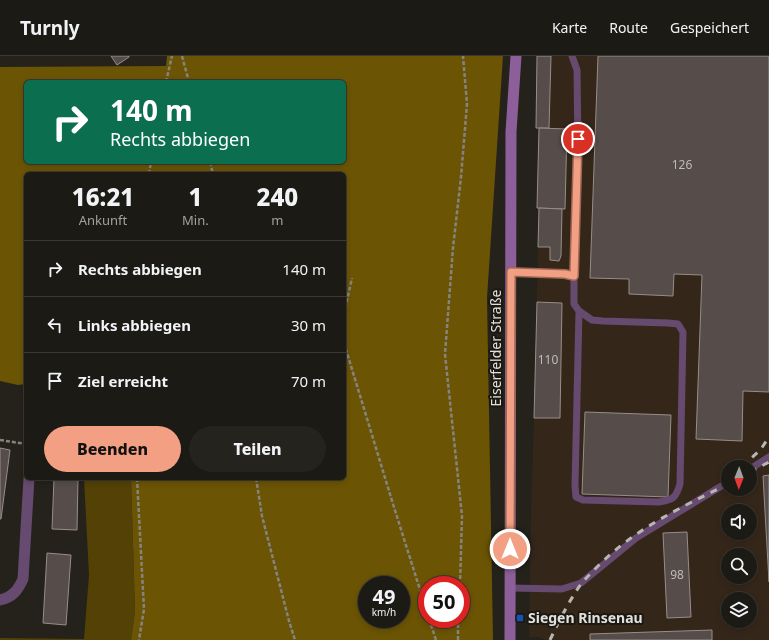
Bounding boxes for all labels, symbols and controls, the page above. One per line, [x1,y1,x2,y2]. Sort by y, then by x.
text: Turnly [20,15,80,41]
text: Karte [552,18,587,37]
text: Route [609,18,648,37]
text: Gespeichert [670,18,749,37]
text: 140 m [110,91,193,129]
icon: right [44,96,96,148]
pin [561,122,595,156]
text: Rechts abbiegen [110,127,250,151]
icon: arrive [567,128,589,150]
house number: 126 [672,156,692,173]
text: 16:21 [72,180,134,213]
text: 1 [188,180,202,213]
text: 240 [257,180,298,213]
text: Ankunft [79,211,127,229]
text: Min. [182,211,209,229]
text: m [271,211,283,229]
icon: right [44,258,66,280]
text: Rechts abbiegen [78,259,202,279]
text: 140 m [282,259,326,279]
street label: Eiserfelder Straße [486,289,505,406]
icon: left [44,314,66,336]
text: Links abbiegen [78,315,191,335]
text: 30 m [291,315,326,335]
house number: 110 [538,351,558,368]
icon: arrive [44,370,66,392]
text: Ziel erreicht [78,371,168,391]
text: 70 m [291,371,326,391]
button: Beenden [44,426,181,472]
button: Teilen [189,426,326,472]
north arrow [721,460,757,496]
map controls [721,460,757,628]
button: sound [721,504,757,540]
position arrow [489,528,531,570]
button: search [721,548,757,584]
house number: 98 [670,566,684,583]
speed limit sign: 50 [418,576,470,628]
text: 49 [373,583,395,610]
button: layers [721,592,757,628]
text: km/h [372,605,396,619]
place label: Siegen Rinsenau [528,608,643,627]
marker: Siegen Rinsenau [515,613,525,623]

